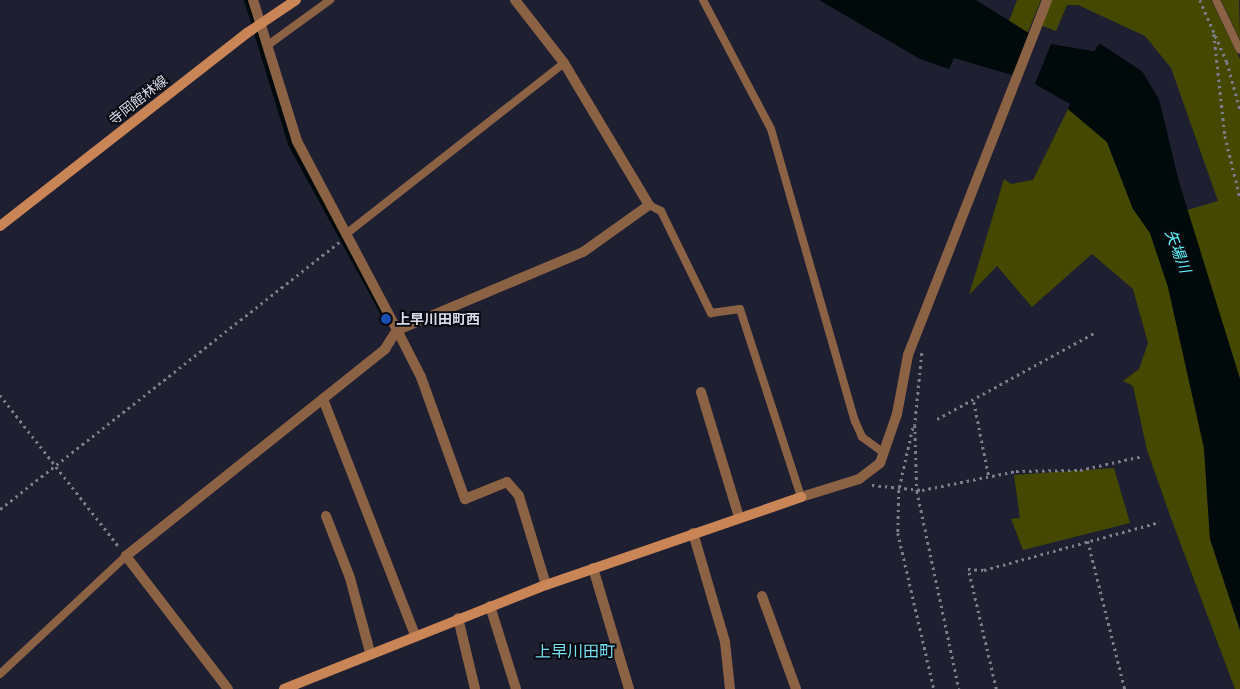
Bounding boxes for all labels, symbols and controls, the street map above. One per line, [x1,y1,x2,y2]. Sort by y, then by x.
street label: 寺岡館林線 [105,72,171,128]
water label: 矢場川 [1162,227,1194,275]
place label: 上早川田町西 [396,311,480,327]
marker: 上早川田町西 [380,313,392,325]
district label: 上早川田町 [535,641,615,661]

